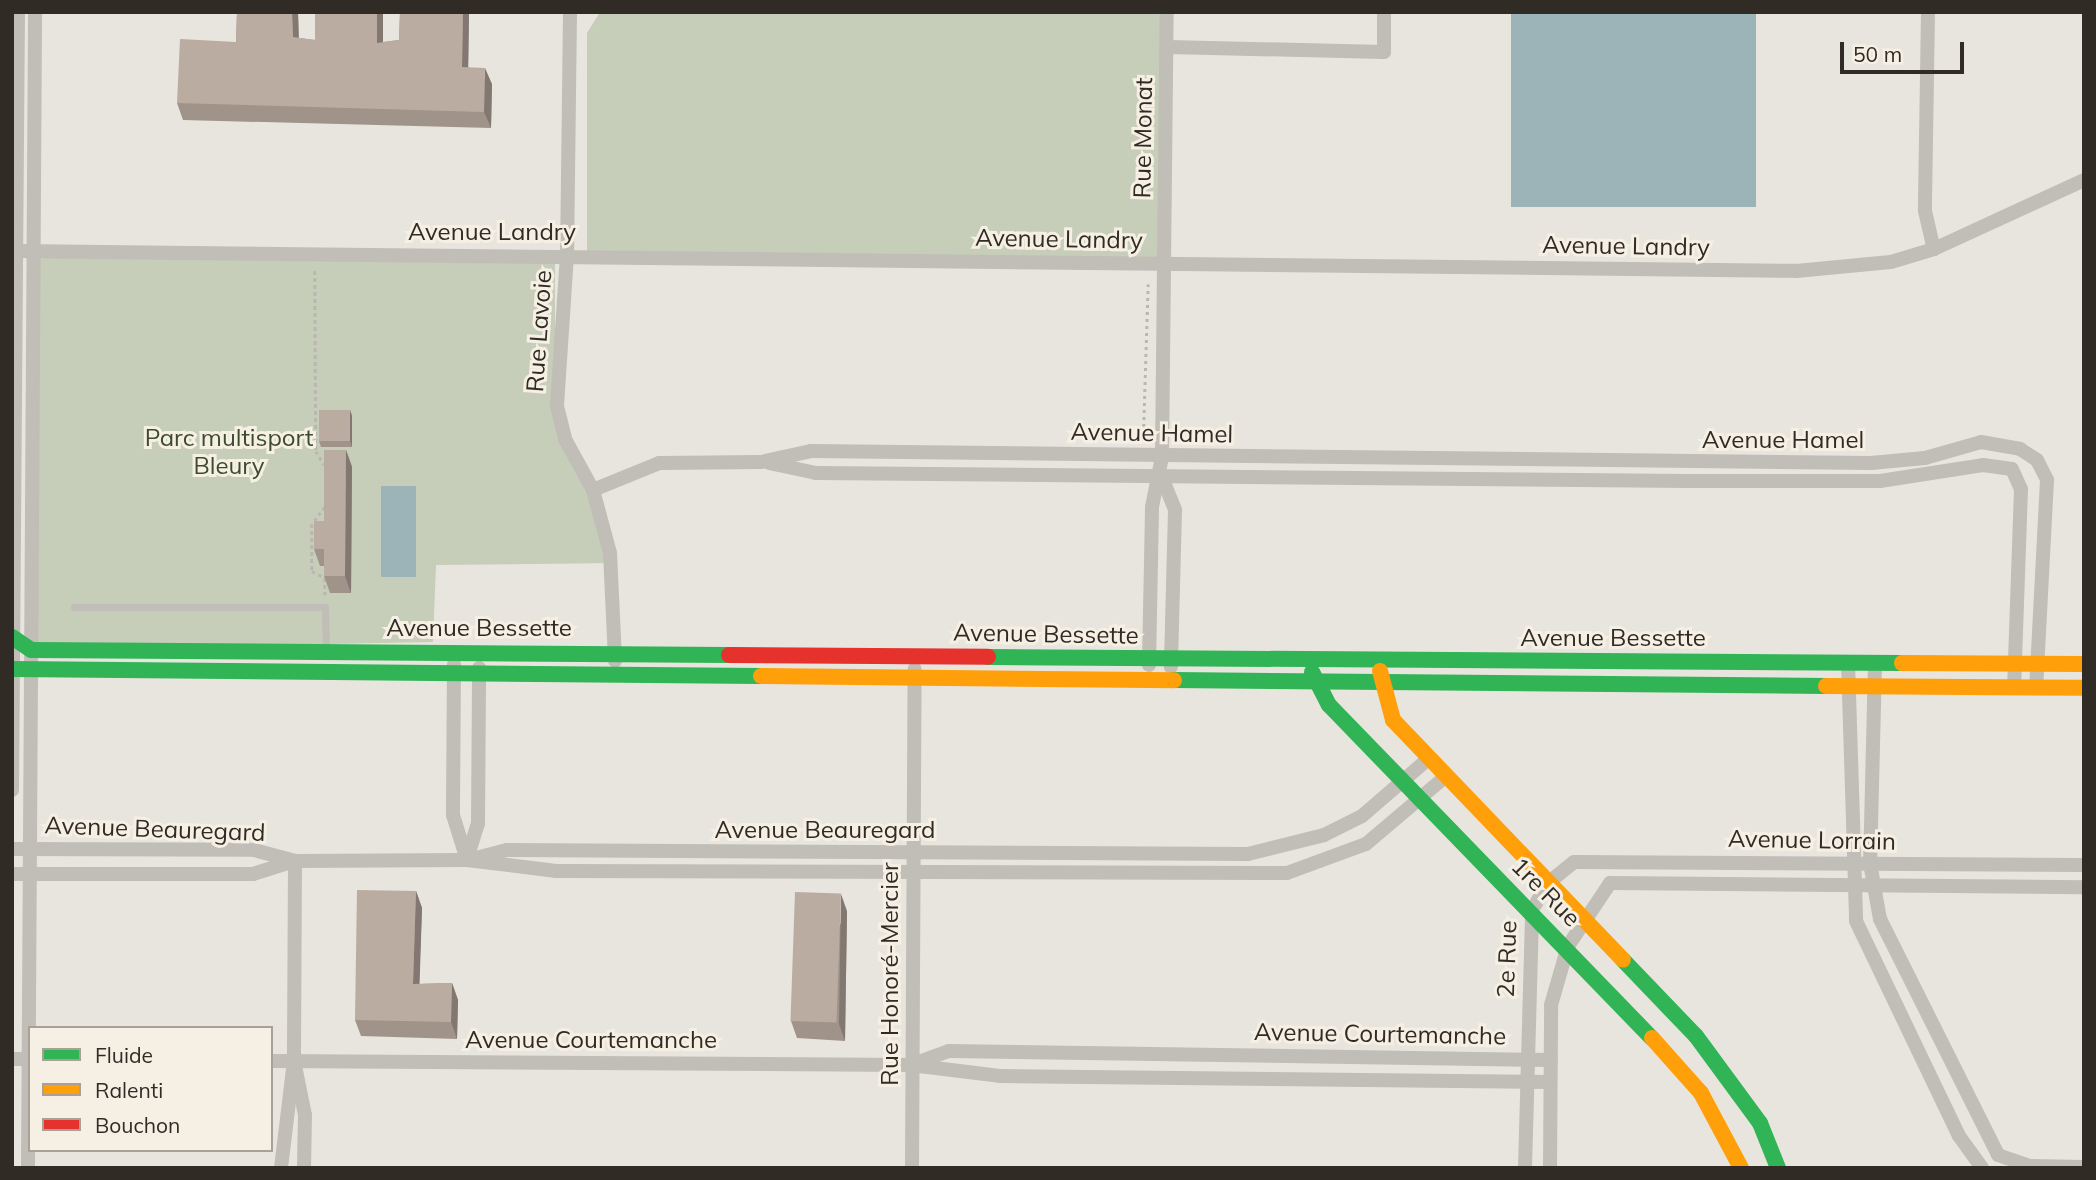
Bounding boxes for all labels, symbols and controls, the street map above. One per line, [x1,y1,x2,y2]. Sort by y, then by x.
scale bar [1844,28,1968,72]
text: 50 m [1853,41,1902,67]
street label: Rue Monat [1128,77,1158,199]
street label: Avenue Landry [408,218,576,246]
street label: Avenue Landry [975,223,1143,255]
street label: Avenue Landry [1542,230,1710,262]
street label: Rue Lavoie [520,269,558,393]
street label: Avenue Hamel [1071,417,1233,449]
park label: Parc multisport Bleury [145,424,313,480]
street label: Avenue Hamel [1702,426,1864,454]
street label: Avenue Bessette [386,614,572,642]
street label: Avenue Bessette [953,618,1139,650]
street label: Avenue Bessette [1520,624,1706,652]
street label: Avenue Beauregard [44,811,266,847]
street label: Avenue Beauregard [715,816,935,844]
street label: Avenue Lorrain [1728,824,1896,856]
street label: 1re Rue [1505,851,1587,933]
street label: Rue Honoré-Mercier [876,862,904,1086]
street label: 2e Rue [1491,920,1523,998]
street label: Avenue Courtemanche [1254,1017,1506,1051]
legend [28,1026,273,1152]
street label: Avenue Courtemanche [465,1026,717,1054]
text: Fluide [95,1042,153,1068]
text: Ralenti [95,1077,163,1103]
text: Bouchon [95,1112,180,1138]

